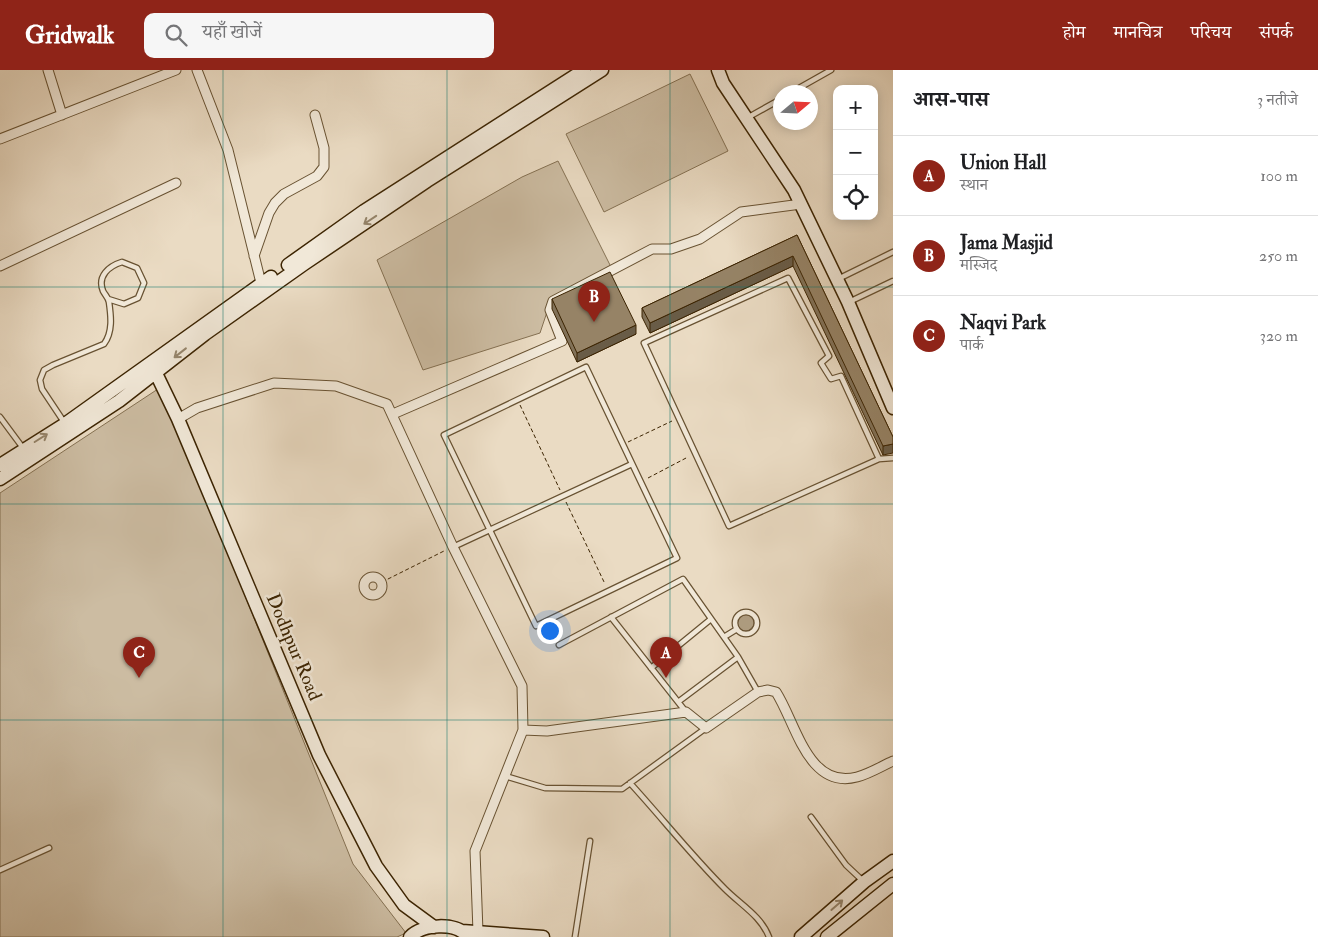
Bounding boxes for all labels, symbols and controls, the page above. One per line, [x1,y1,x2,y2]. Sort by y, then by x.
search box [144,13,494,58]
text: Gridwalk [25,20,114,51]
text: यहाँ खोजें [202,20,262,44]
icon: search [162,21,190,49]
text: होम [1063,21,1086,44]
text: मानचित्र [1114,21,1162,44]
text: परिचय [1190,21,1231,44]
text: संपर्क [1259,21,1293,44]
north arrow [773,85,818,130]
map controls [833,85,878,220]
button: + [833,85,878,130]
text: आस-पास [913,86,989,113]
text: 3 नतीजे [1257,90,1298,110]
button: − [833,130,878,175]
text: Union Hall [960,151,1046,175]
text: A [924,166,934,186]
text: 100 m [1260,166,1298,186]
button: locate [833,175,878,220]
text: स्थान [960,175,988,195]
one-way arrow [363,215,377,225]
text: Jama Masjid [960,231,1053,255]
text: B [924,246,934,266]
text: 250 m [1259,246,1298,266]
text: मस्जिद [960,255,997,275]
pin: B [578,281,610,322]
text: Naqvi Park [960,311,1046,335]
text: C [923,326,935,346]
text: 320 m [1260,326,1298,346]
text: पार्क [960,335,984,355]
one-way arrow [174,348,187,359]
one-way arrow [34,433,48,444]
street label: Dodhpur Road [260,590,328,705]
your location [537,618,563,644]
pin: C [123,637,155,678]
pin: A [650,637,682,678]
one-way arrow [831,899,844,911]

